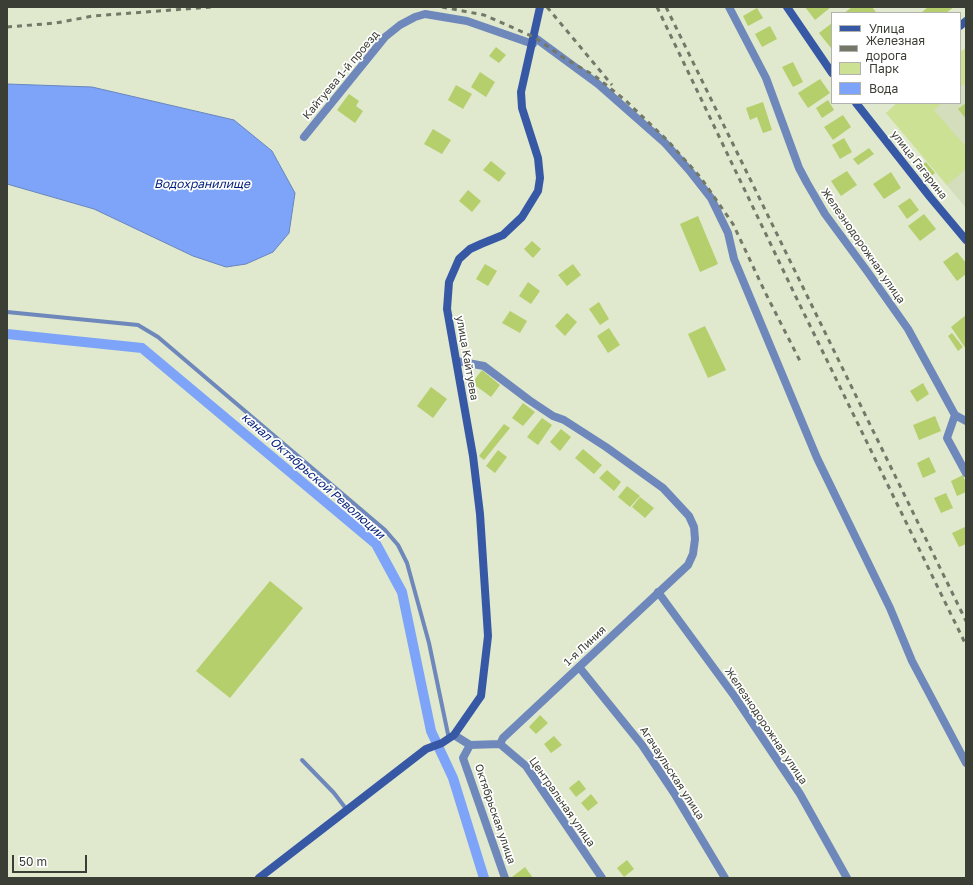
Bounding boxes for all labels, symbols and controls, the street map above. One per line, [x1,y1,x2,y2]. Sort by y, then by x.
legend [831,12,961,104]
text: Улица [869,21,905,36]
street label: Кайтуева 1-й проезд [300,28,382,122]
text: Железная дорога [866,33,925,63]
text: Парк [869,61,899,76]
text: Вода [869,81,898,96]
street label: улица Гагарина [888,128,950,202]
water label: Водохранилище [154,177,250,191]
street label: Железнодорожная улица [818,186,908,306]
street label: улица Кайтуева [453,315,481,401]
water label: канал Октябрьской Революции [239,410,387,542]
street label: 1-я Линия [561,623,609,669]
street label: Железнодорожная улица [722,665,810,787]
street label: Агачаульская улица [637,724,707,822]
street label: Центральная улица [526,755,598,849]
street label: Октябрьская улица [472,762,518,866]
scale bar [14,847,89,873]
text: 50 m [19,854,47,869]

